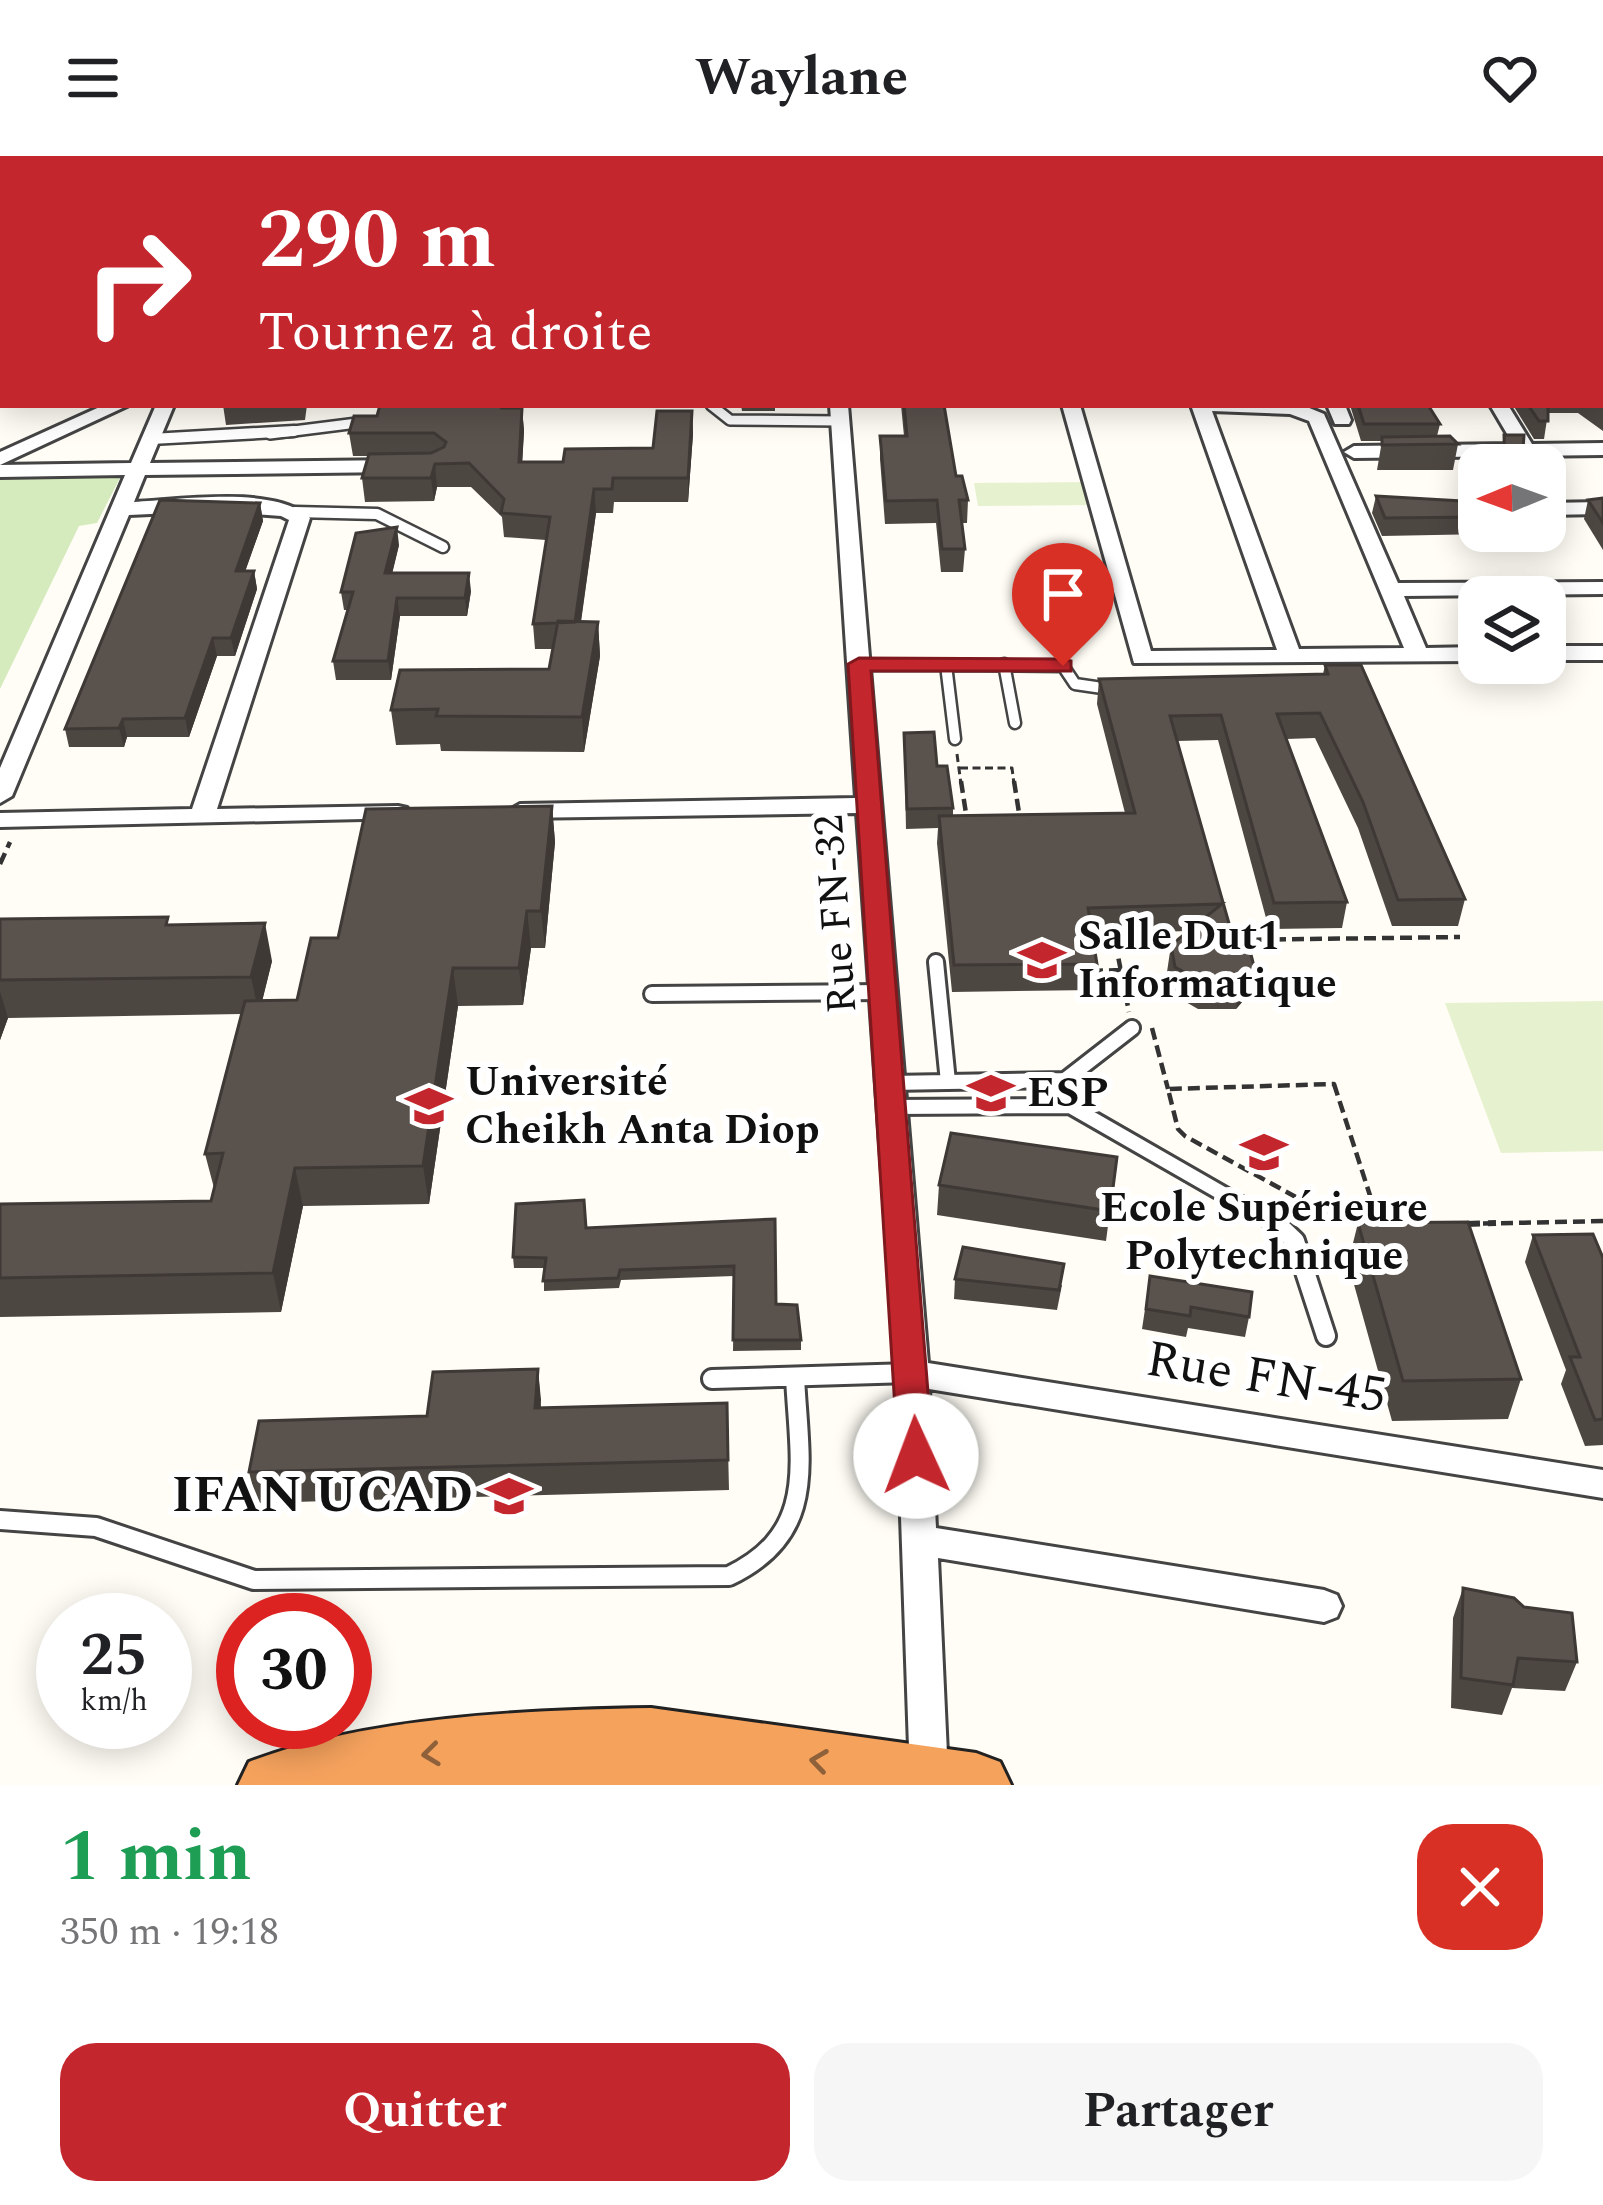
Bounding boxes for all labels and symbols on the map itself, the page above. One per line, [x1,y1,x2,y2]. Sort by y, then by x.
north arrow [1458,444,1566,552]
pin [1012,543,1114,666]
street label: Rue FN-32 [798,812,874,1016]
place label: Salle Dut1 Informatique [1078,905,1337,1016]
school or university icon: Salle Dut1 Informatique [1017,935,1067,985]
place label: Université Cheikh Anta Diop [465,1051,819,1162]
place label: ESP [1027,1062,1108,1125]
school or university icon: ESP [966,1068,1016,1118]
school or university icon: Université Cheikh Anta Diop [404,1081,454,1131]
school or university icon: Ecole Supérieure Polytechnique [1239,1127,1289,1177]
place label: Ecole Supérieure Polytechnique [1100,1177,1428,1288]
street label: Rue FN-45 [1140,1321,1392,1435]
position arrow [853,1393,979,1519]
place label: IFAN UCAD [172,1457,473,1535]
school or university icon: IFAN UCAD [484,1471,534,1521]
speed limit sign: 30 [216,1593,372,1749]
one-way arrow [421,1740,441,1766]
one-way arrow [809,1749,829,1775]

